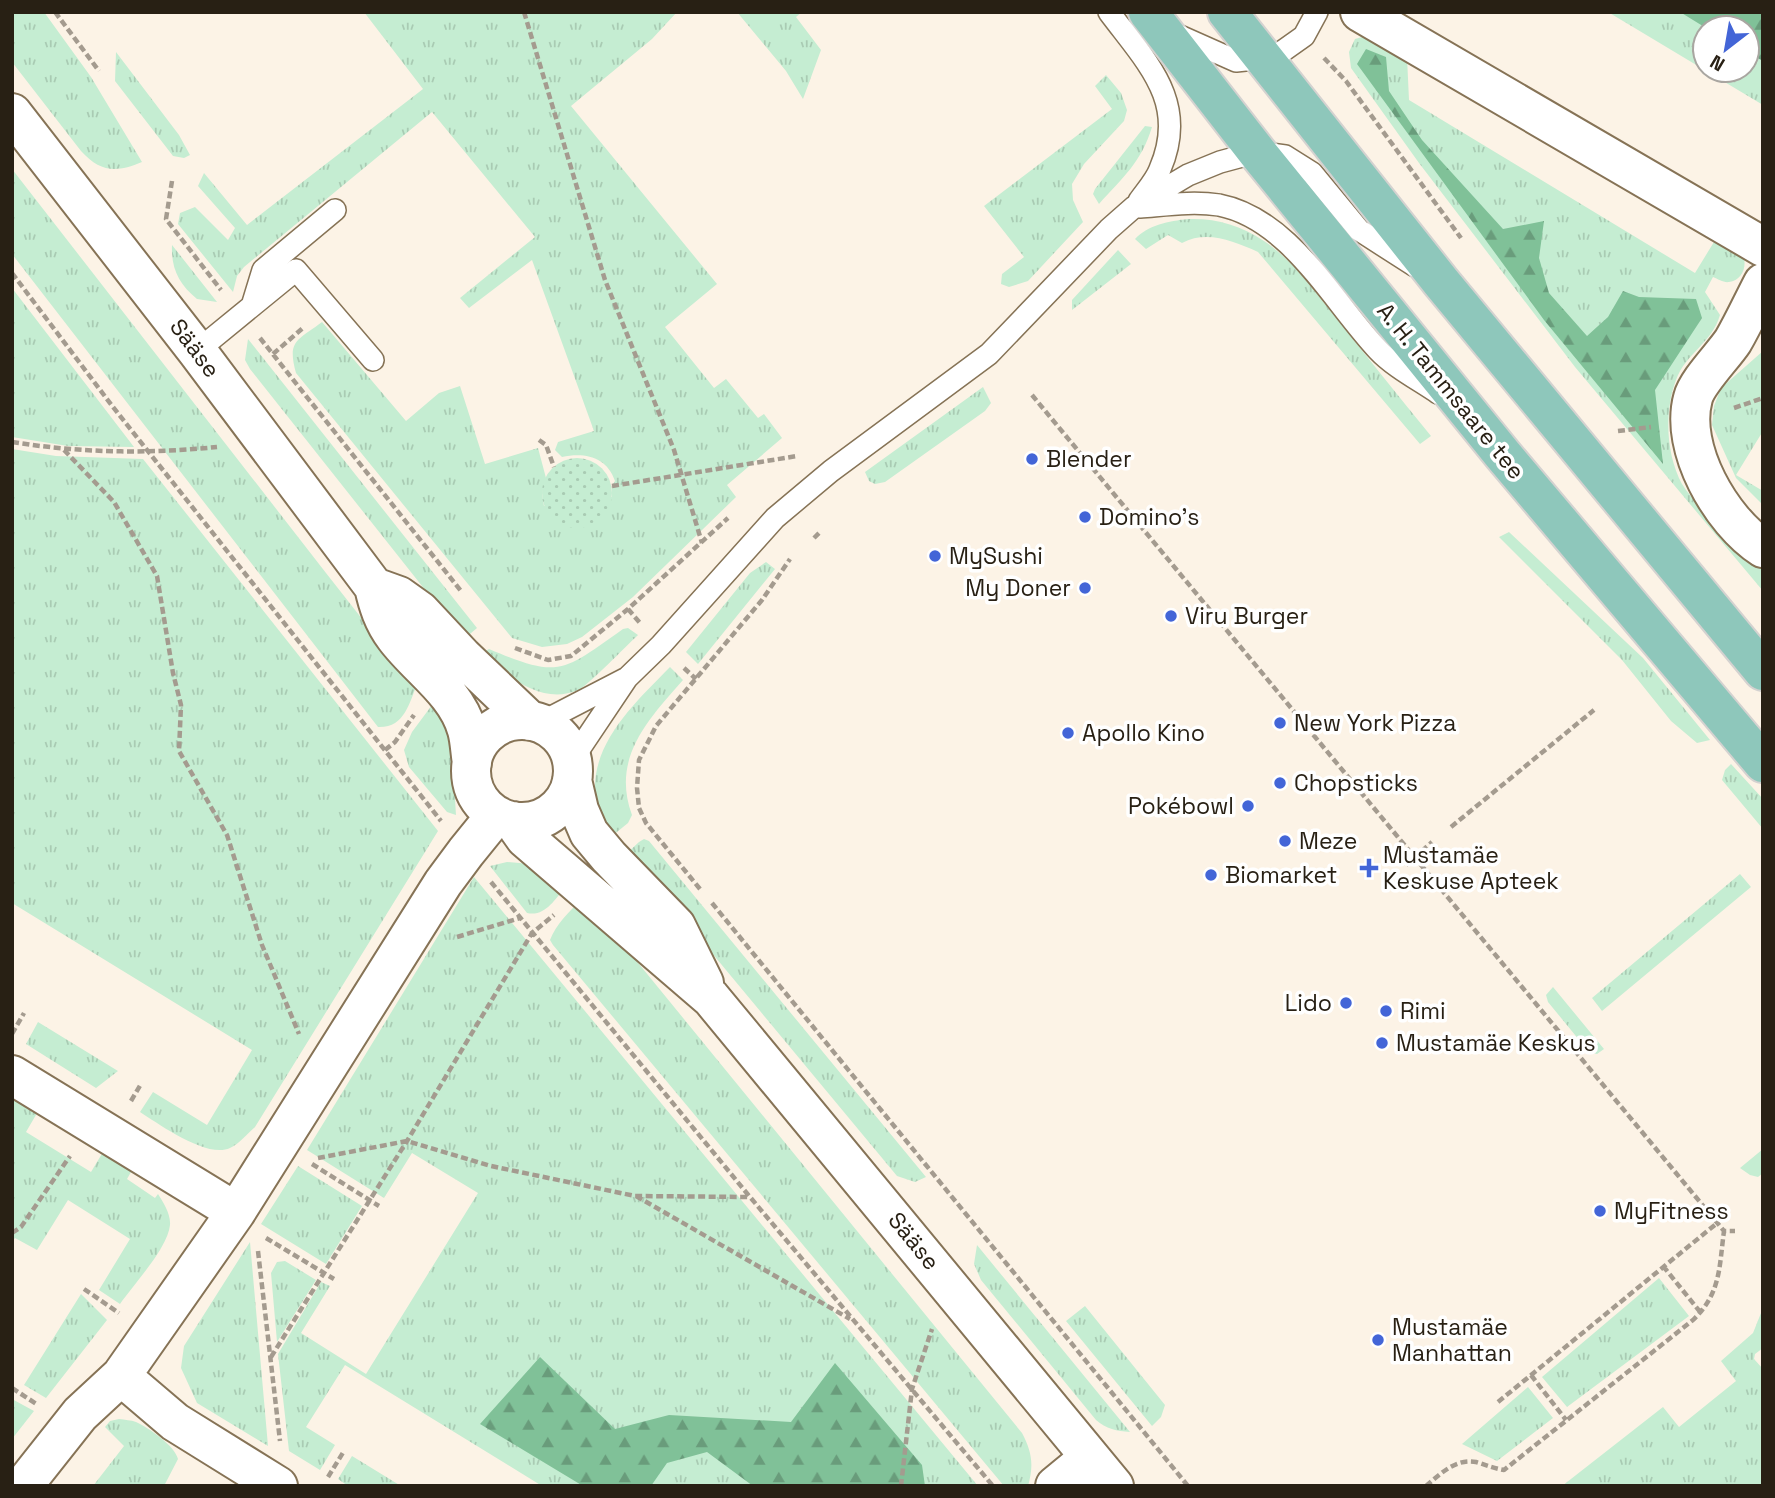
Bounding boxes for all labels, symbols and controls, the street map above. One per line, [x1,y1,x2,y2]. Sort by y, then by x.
north arrow [1691,14,1761,84]
text: N [1706,49,1729,77]
street label: A. H. Tammsaare tee [1370,296,1532,486]
street label: Sääse [163,313,227,383]
place label: Blender [1046,444,1132,474]
marker: Blender [1024,451,1040,467]
place label: Domino's [1099,502,1199,532]
marker: Domino's [1077,509,1093,525]
place label: MySushi [949,541,1043,571]
marker: MySushi [927,548,943,564]
place label: My Doner [965,573,1071,603]
marker: My Doner [1077,580,1093,596]
place label: Viru Burger [1185,601,1308,631]
marker: Viru Burger [1163,608,1179,624]
place label: New York Pizza [1294,708,1457,738]
marker: New York Pizza [1272,715,1288,731]
place label: Apollo Kino [1082,718,1205,748]
marker: Apollo Kino [1060,725,1076,741]
place label: Chopsticks [1294,768,1418,798]
marker: Chopsticks [1272,775,1288,791]
place label: Pokébowl [1128,791,1234,821]
marker: Pokébowl [1240,798,1256,814]
place label: Meze [1299,826,1357,856]
marker: Meze [1277,833,1293,849]
place label: Mustamäe Keskuse Apteek [1383,840,1559,896]
place label: Biomarket [1225,860,1337,890]
marker: Mustamäe Keskuse Apteek [1361,860,1377,876]
marker: Biomarket [1203,867,1219,883]
place label: Lido [1285,988,1332,1018]
marker: Lido [1338,995,1354,1011]
place label: Rimi [1400,996,1446,1026]
marker: Rimi [1378,1003,1394,1019]
place label: Mustamäe Keskus [1396,1028,1596,1058]
marker: Mustamäe Keskus [1374,1035,1390,1051]
place label: MyFitness [1614,1196,1729,1226]
marker: MyFitness [1592,1203,1608,1219]
street label: Sääse [882,1206,946,1276]
place label: Mustamäe Manhattan [1392,1312,1512,1368]
marker: Mustamäe Manhattan [1370,1332,1386,1348]

